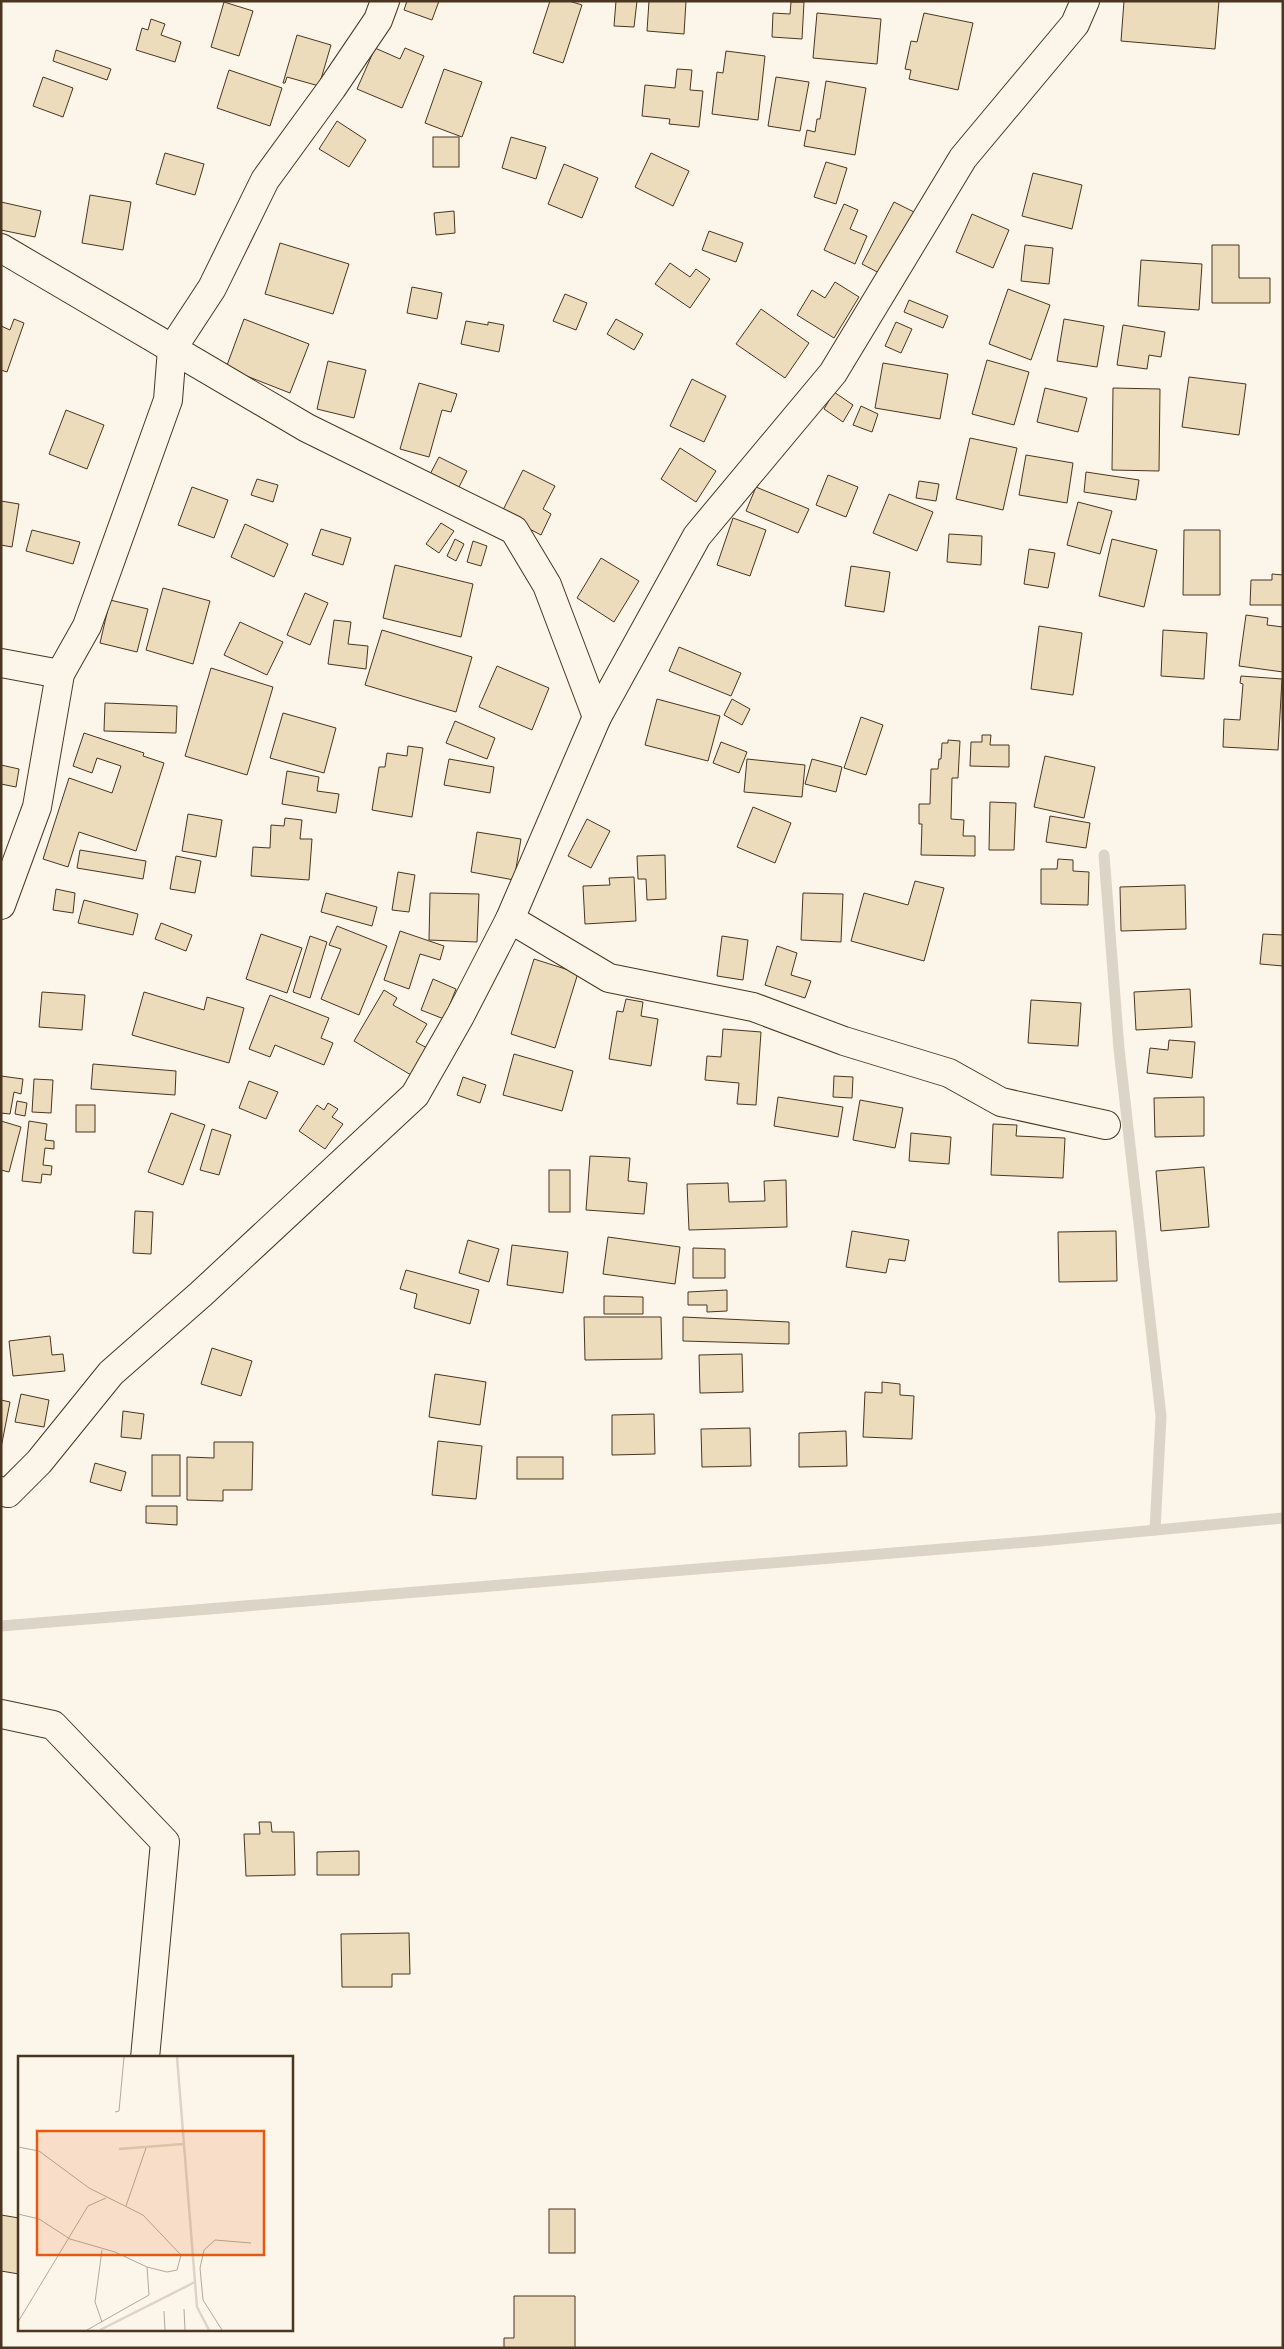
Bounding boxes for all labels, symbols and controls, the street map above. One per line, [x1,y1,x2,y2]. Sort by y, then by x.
inset map [18,2056,292,2332]

